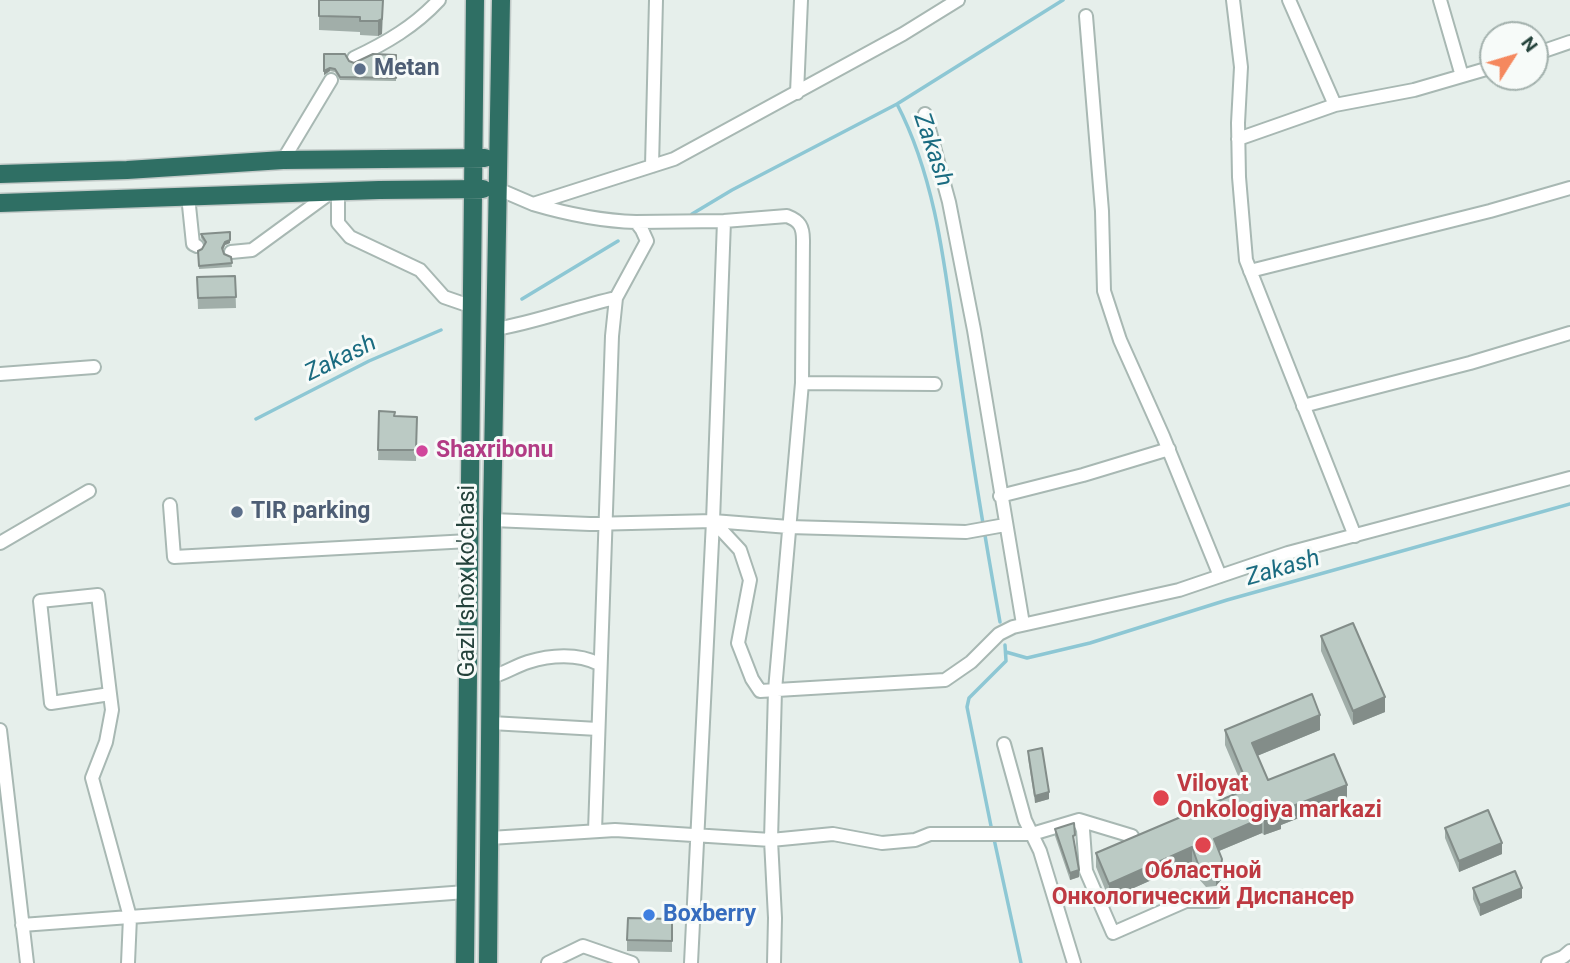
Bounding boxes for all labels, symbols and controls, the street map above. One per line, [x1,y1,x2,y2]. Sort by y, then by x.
north arrow [1479,21,1549,91]
text: N [1516,32,1543,57]
place label: Metan [374,55,440,83]
marker: Metan [352,61,368,77]
water label: Zakash [906,109,958,191]
water label: Zakash [301,329,381,389]
place label: Shaxribonu [436,437,553,465]
marker: Shaxribonu [414,443,430,459]
street label: Gazli shox ko'chasi [454,485,482,677]
place label: TIR parking [251,498,371,526]
marker: TIR parking [229,504,245,520]
water label: Zakash [1243,545,1323,593]
place label: Viloyat Onkologiya markazi [1177,771,1382,825]
marker: Viloyat Onkologiya markazi [1151,788,1171,808]
marker: Областной Онкологический Диспансер [1193,835,1213,855]
place label: Областной Онкологический Диспансер [1052,858,1354,912]
place label: Boxberry [663,901,756,929]
marker: Boxberry [641,907,657,923]

